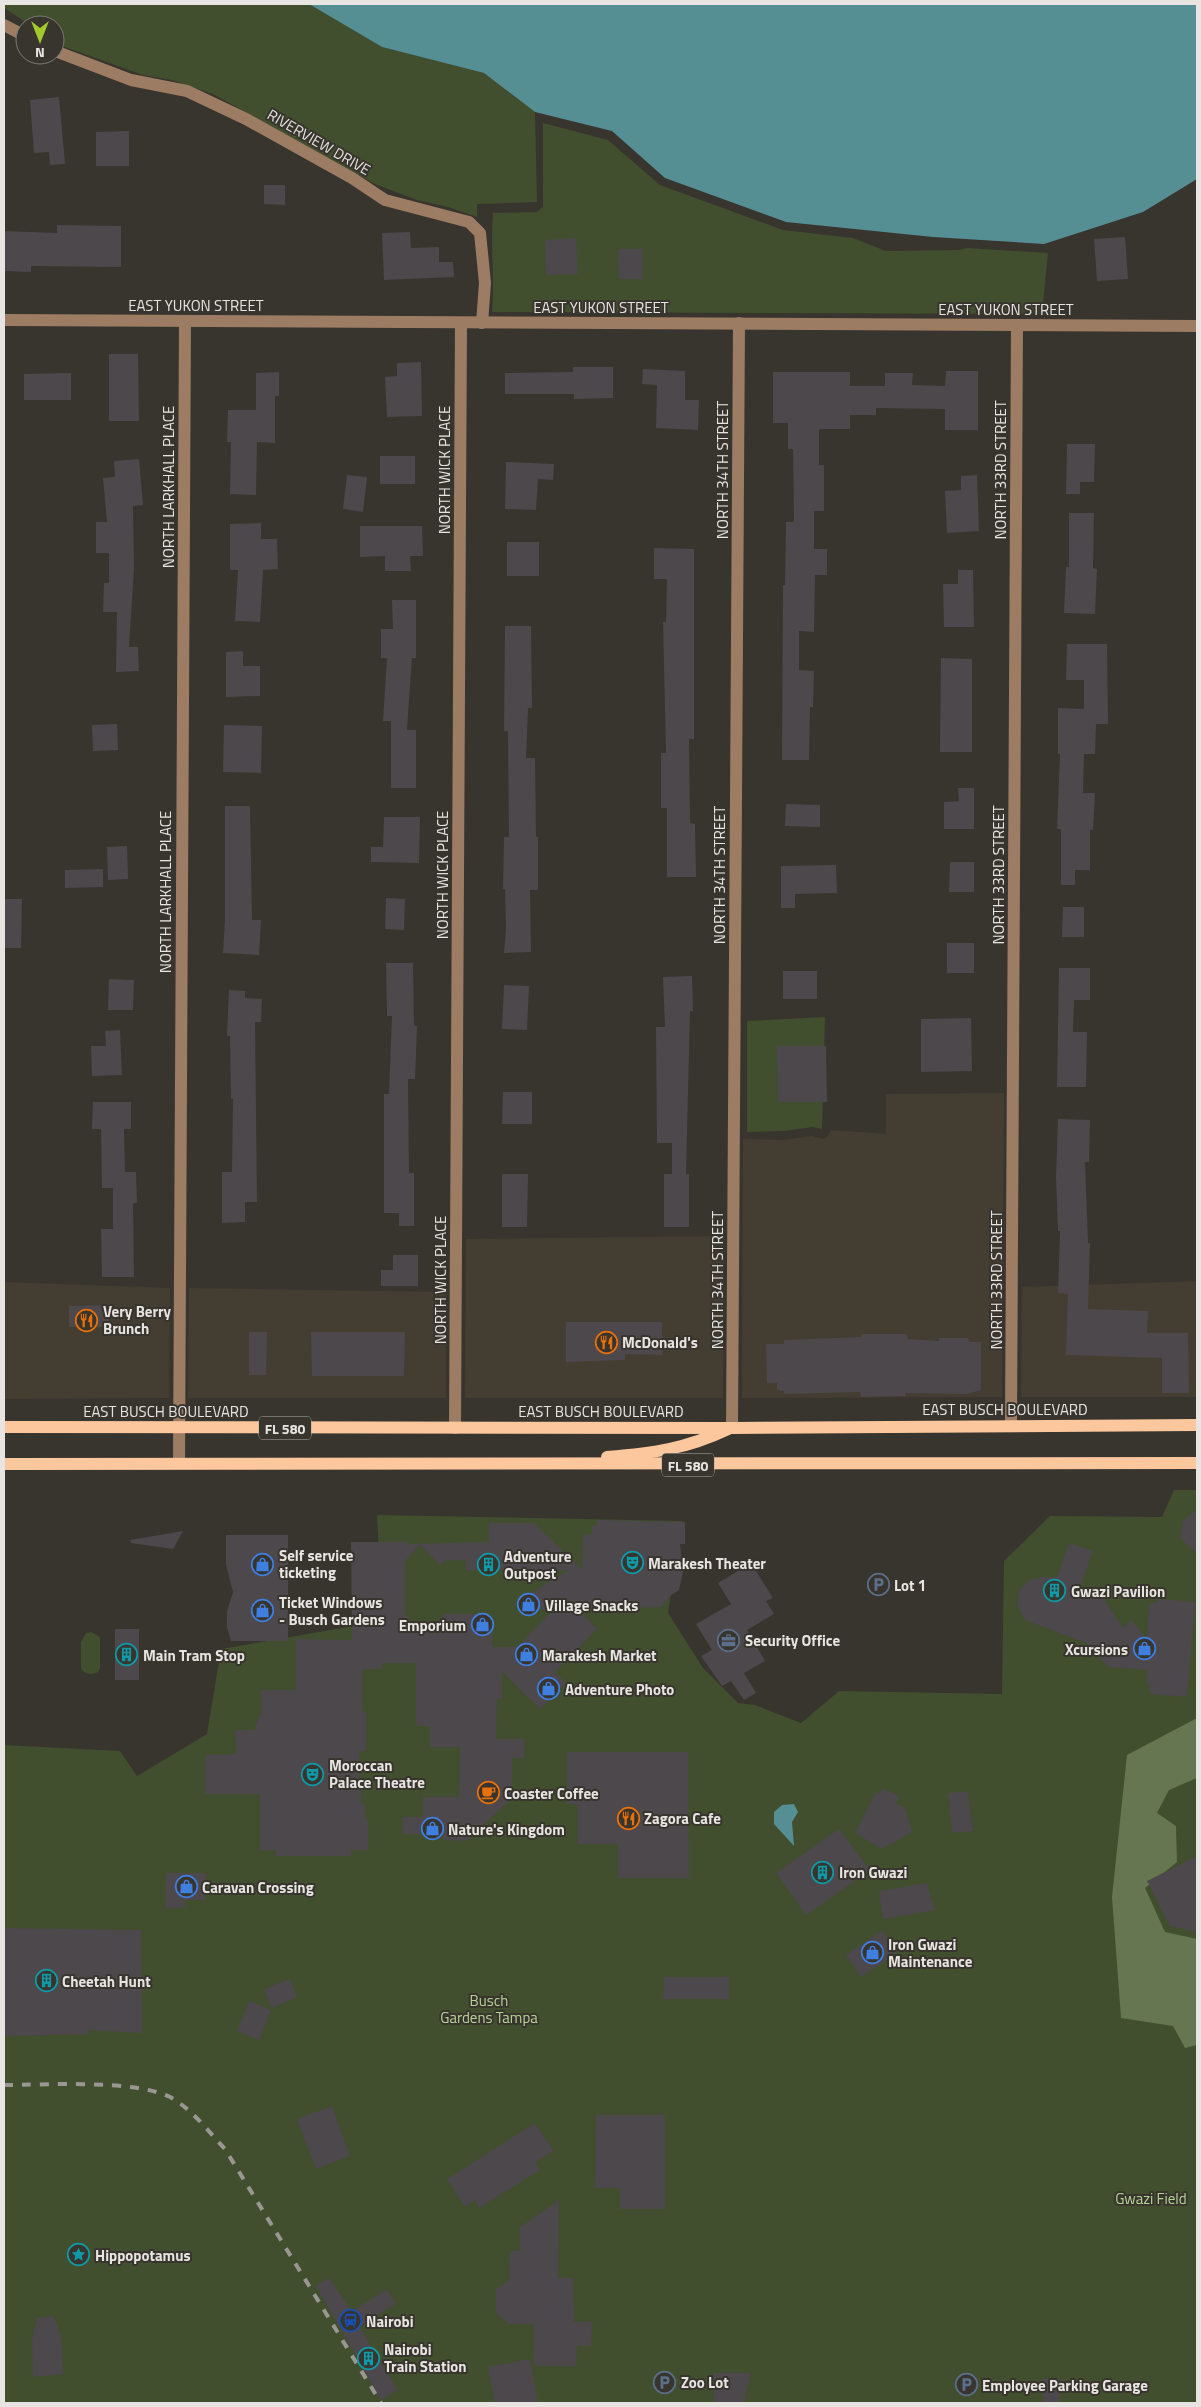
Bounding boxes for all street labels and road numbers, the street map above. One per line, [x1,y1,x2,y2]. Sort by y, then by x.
street label: RIVERVIEW DRIVE [263,103,375,181]
street label: EAST YUKON STREET [128,294,264,317]
street label: EAST YUKON STREET [533,296,669,319]
street label: EAST YUKON STREET [938,298,1074,321]
street label: NORTH 33RD STREET [989,400,1012,540]
street label: NORTH 34TH STREET [711,401,734,539]
street label: NORTH LARKHALL PLACE [157,406,180,568]
street label: NORTH WICK PLACE [433,406,456,534]
street label: NORTH 33RD STREET [987,805,1010,945]
street label: NORTH 34TH STREET [708,806,731,944]
street label: NORTH LARKHALL PLACE [154,811,177,973]
street label: NORTH WICK PLACE [431,811,454,939]
street label: NORTH 33RD STREET [985,1210,1008,1350]
street label: NORTH 34TH STREET [706,1211,729,1349]
street label: NORTH WICK PLACE [429,1216,452,1344]
street label: EAST BUSCH BOULEVARD [922,1398,1088,1421]
street label: EAST BUSCH BOULEVARD [83,1400,249,1423]
street label: EAST BUSCH BOULEVARD [518,1400,684,1423]
road number: FL 580 [259,1416,311,1440]
road number: FL 580 [662,1454,714,1476]

